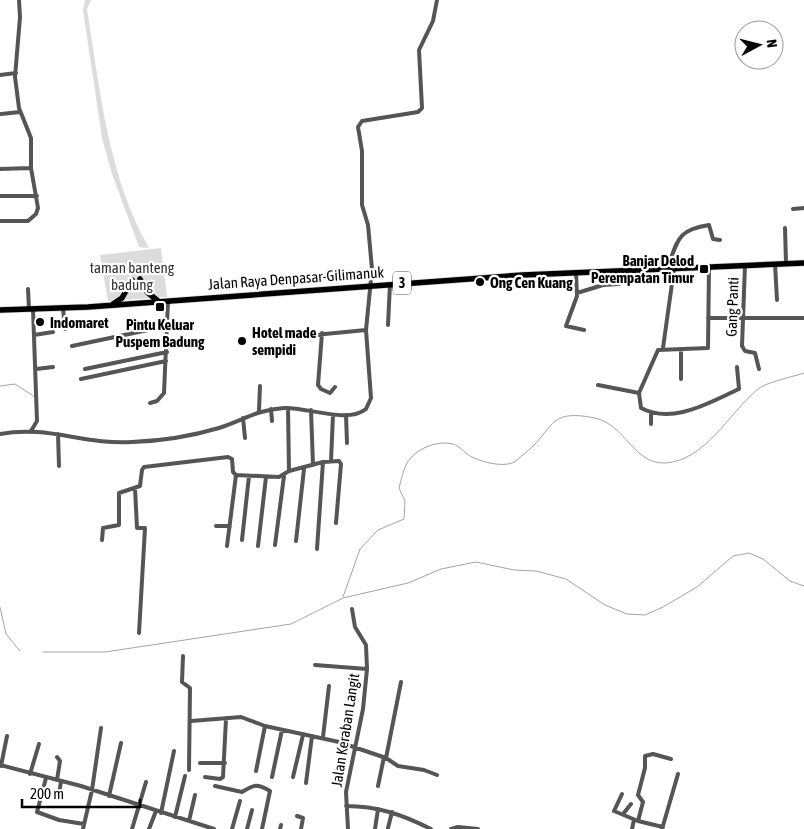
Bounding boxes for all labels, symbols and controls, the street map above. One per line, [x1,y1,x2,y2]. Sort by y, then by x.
north arrow [734,20,784,70]
text: N [763,38,780,48]
place label: Banjar Delod Perempatan Timur [591,252,695,286]
park label: taman banteng badung [90,259,175,293]
street label: Jalan Raya Denpasar-Gilimanuk [207,263,385,293]
marker: Banjar Delod Perempatan Timur [698,263,710,275]
road number: 3 [393,272,411,294]
place label: Ong Cen Kuang [490,274,573,291]
marker: Ong Cen Kuang [474,276,486,288]
street label: Gang Panti [722,277,742,337]
marker: Pintu Keluar Puspem Badung [154,301,166,313]
place label: Indomaret [50,314,109,331]
marker: Indomaret [34,316,46,328]
place label: Pintu Keluar Puspem Badung [116,316,205,350]
place label: Hotel made sempidi [252,324,317,358]
marker: Hotel made sempidi [236,335,248,347]
street label: Jalan Keraban Langit [328,672,362,788]
scale bar [22,776,140,808]
text: 200 m [30,785,64,802]

